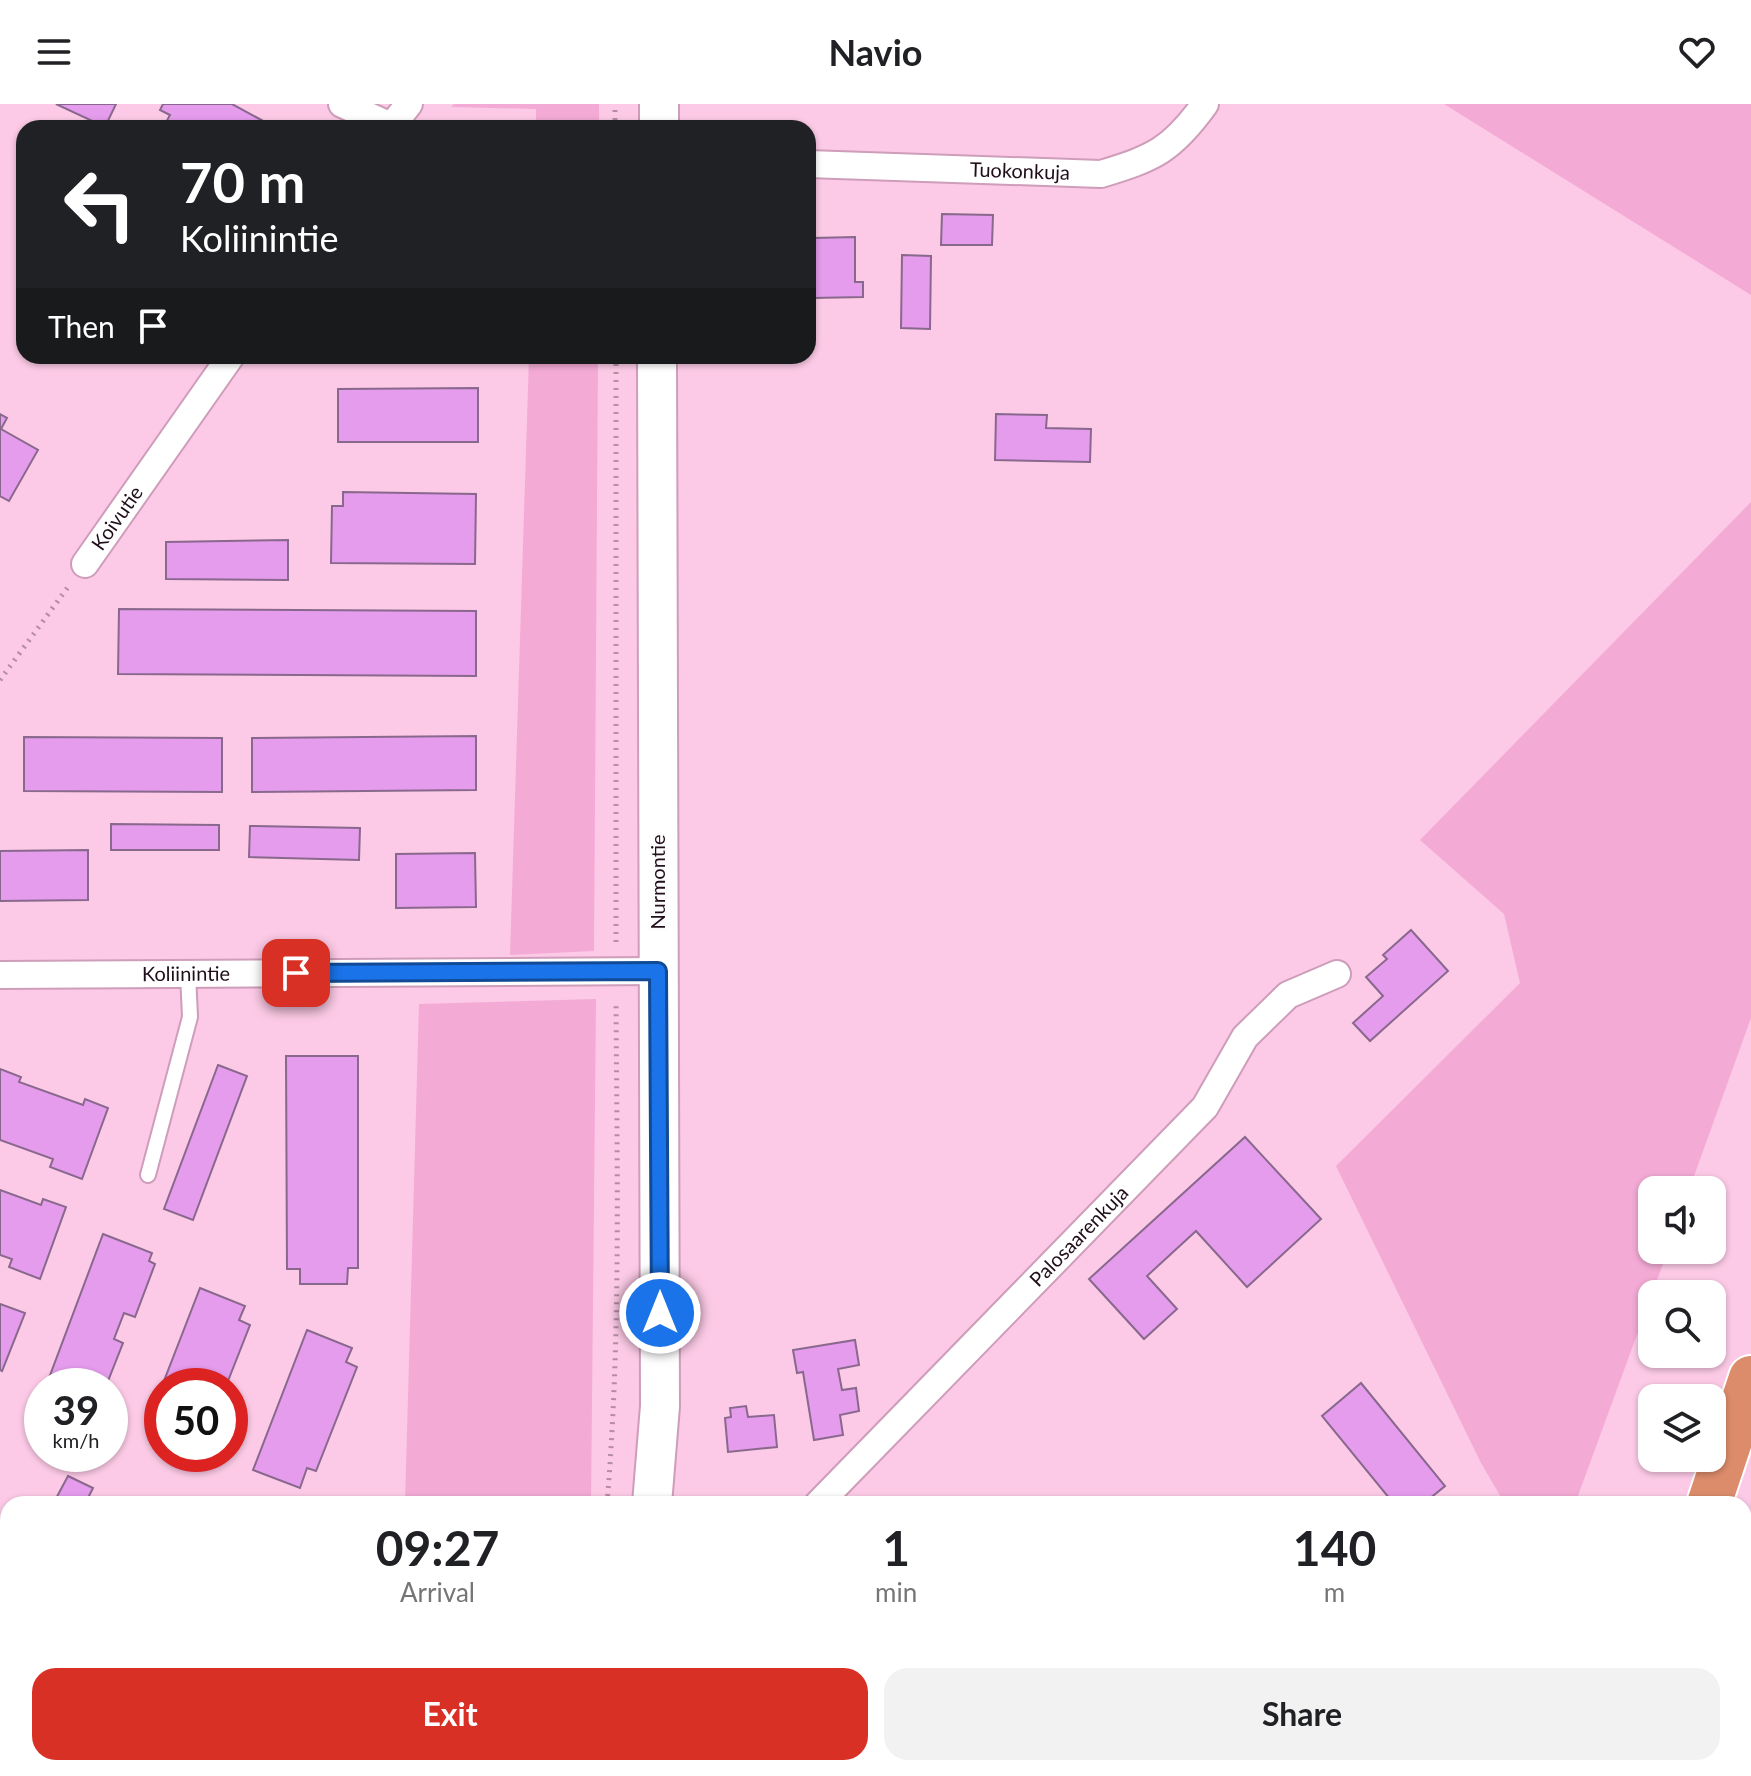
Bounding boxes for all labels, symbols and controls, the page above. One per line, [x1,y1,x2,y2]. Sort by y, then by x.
icon: menu [32,30,76,74]
text: Navio [829,30,922,74]
icon: heart [1675,30,1719,74]
text: 70 m [180,148,305,215]
icon: left [48,152,152,256]
street label: Tuokonkuja [969,157,1071,184]
text: Koliinintie [180,216,338,260]
icon: arrive [131,304,175,348]
text: Then [48,308,115,344]
street label: Koivutie [86,481,147,554]
street label: Nurmontie [645,834,669,930]
pin [262,939,330,1007]
icon: arrive [274,951,318,995]
street label: Koliinintie [142,961,230,985]
map controls [1638,1176,1726,1472]
button: sound [1638,1176,1726,1264]
street label: Palosaarenkuja [1024,1180,1133,1291]
position arrow [618,1271,702,1355]
button: search [1638,1280,1726,1368]
speed limit sign: 50 [144,1368,248,1472]
button: layers [1638,1384,1726,1472]
text: 39 [53,1386,99,1434]
text: km/h [53,1428,99,1452]
text: 09:27 [376,1519,499,1576]
text: 1 [882,1519,910,1576]
text: 140 [1293,1519,1376,1576]
text: Arrival [400,1576,475,1608]
text: min [875,1576,917,1608]
text: m [1324,1576,1345,1608]
button: Exit [32,1668,868,1760]
button: Share [884,1668,1720,1760]

